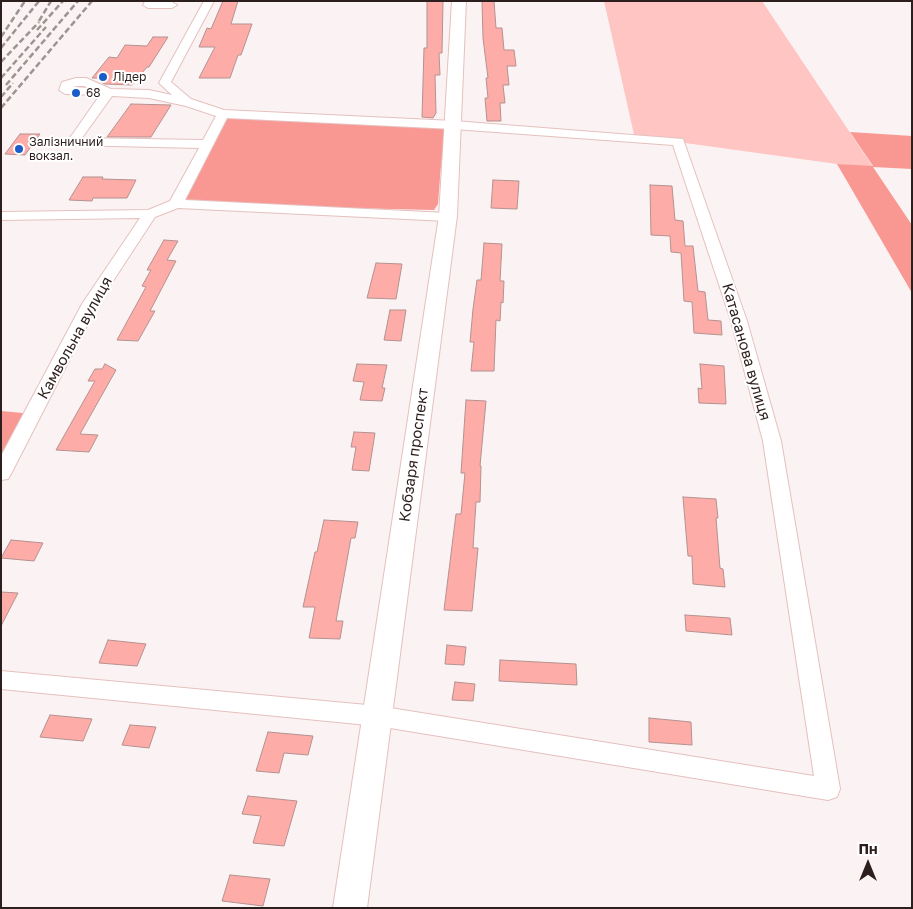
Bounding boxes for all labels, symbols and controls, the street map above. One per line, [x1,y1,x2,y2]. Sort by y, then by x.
place label: Лідер [113,70,146,84]
marker: Лідер [97,71,109,83]
place label: 68 [86,86,101,100]
marker: 68 [70,87,82,99]
place label: Залізничний вокзал. [29,135,103,163]
marker: Залізничний вокзал. [13,143,25,155]
street label: Камвольна вулиця [34,274,116,402]
street label: Катасанова вулиця [718,281,774,423]
street label: Кобзаря проспект [396,387,432,523]
north arrow [843,839,893,889]
text: Пн [858,840,878,857]

